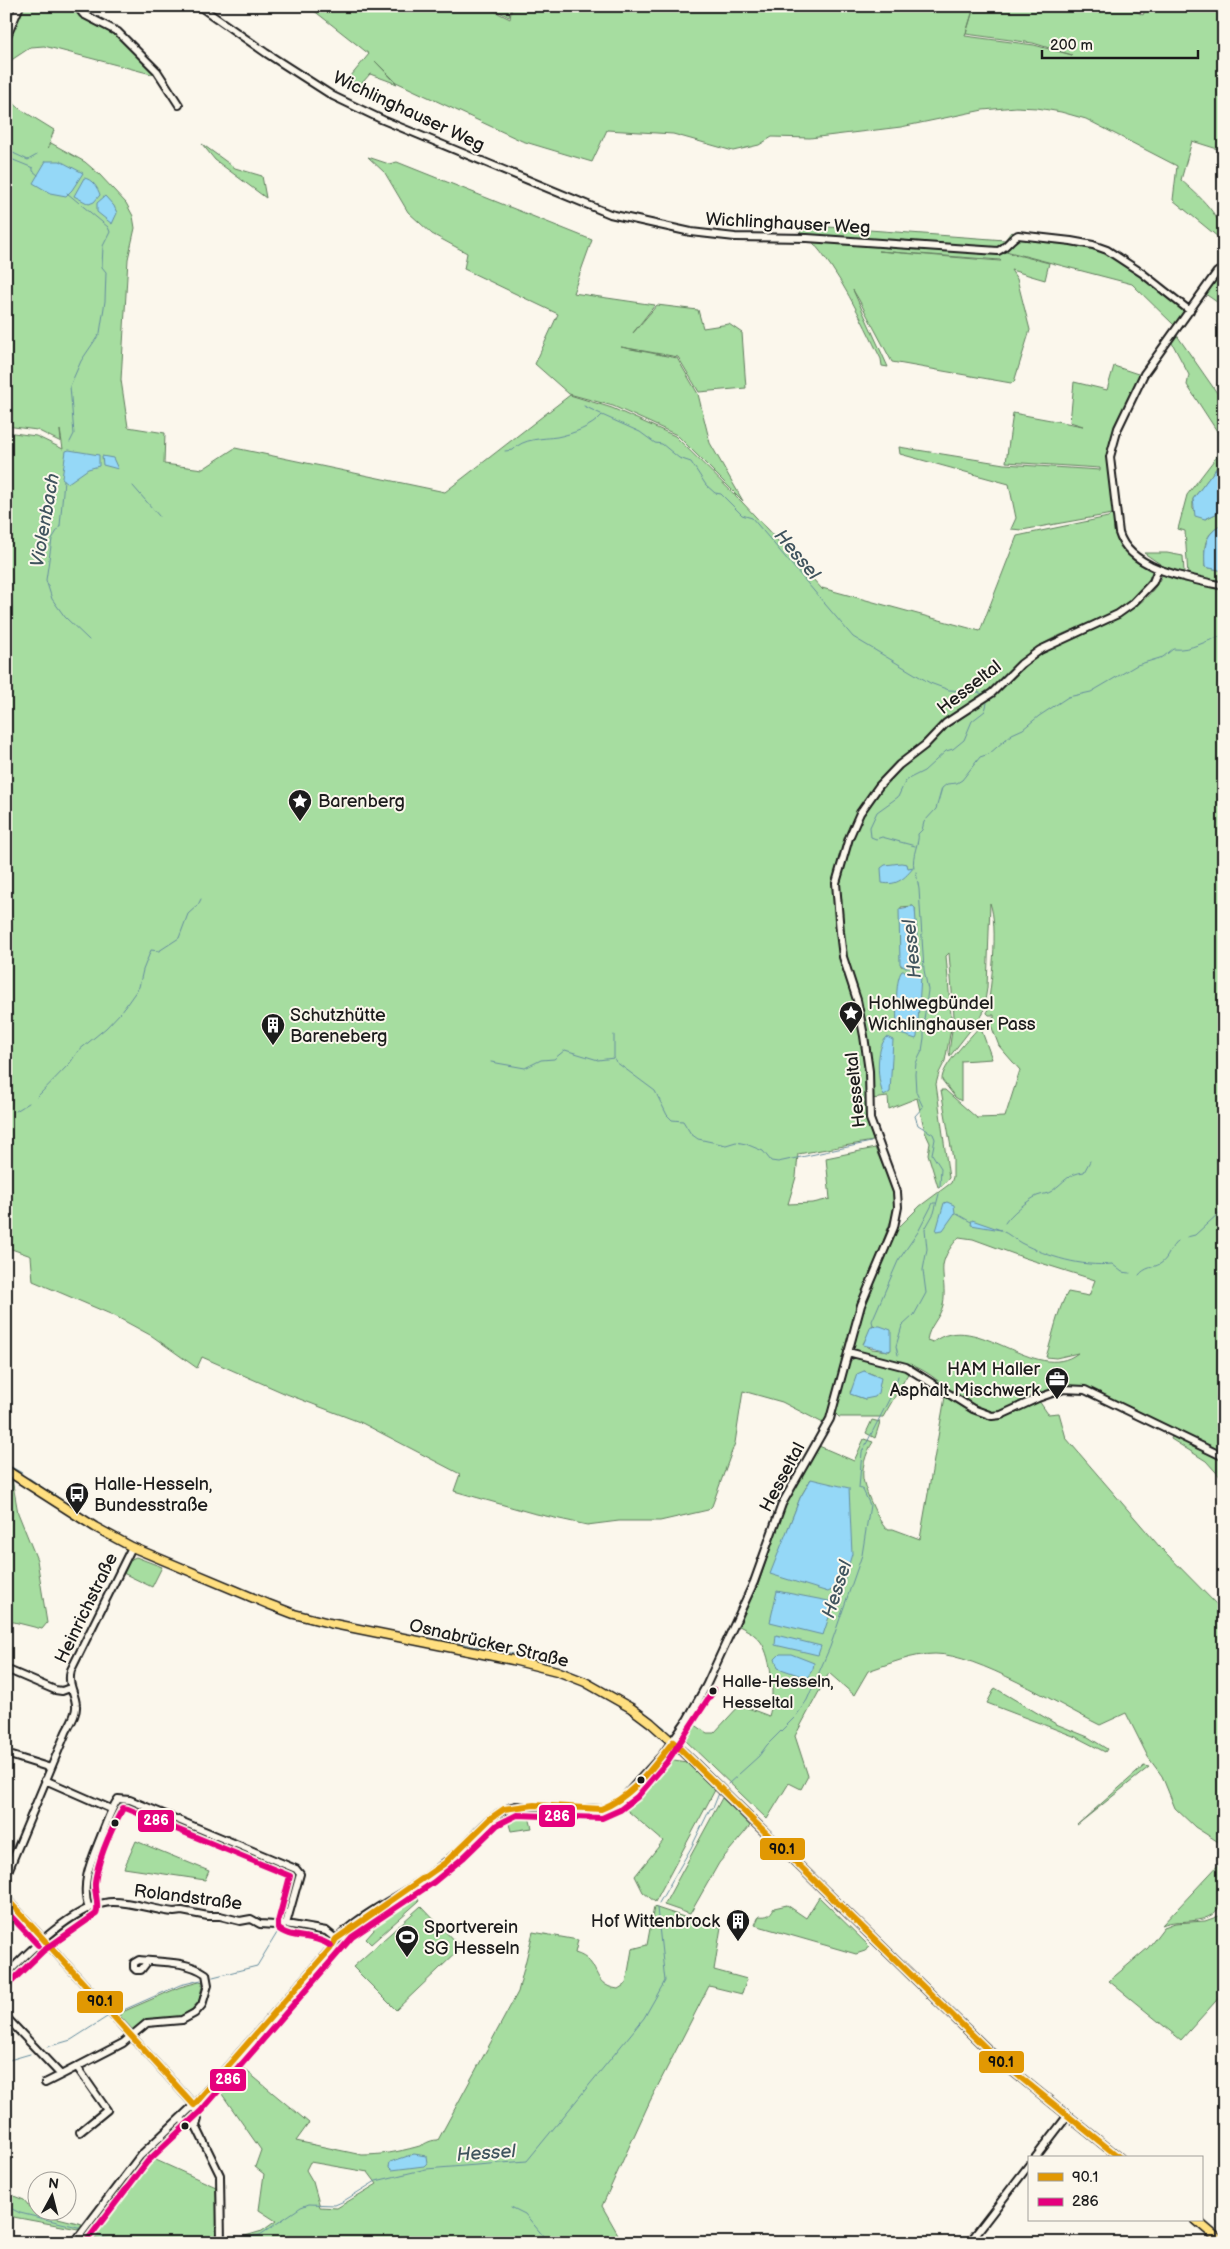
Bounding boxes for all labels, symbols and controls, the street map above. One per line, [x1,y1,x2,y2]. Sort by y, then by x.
scale bar [1042,28,1199,60]
text: 200 m [1050,36,1093,55]
street label: Wichlinghauser Weg [330,67,488,156]
street label: Wichlinghauser Weg [705,209,871,238]
water label: Violenbach [26,471,65,569]
water label: Hessel [769,525,825,586]
street label: Hesseltal [933,656,1006,719]
place icon: Barenberg [287,788,313,822]
place label: Barenberg [318,791,405,812]
water label: Hessel [898,918,927,980]
place label: Hohlwegbündel Wichlinghauser Pass [868,993,1036,1035]
place icon: Hohlwegbündel Wichlinghauser Pass [838,1000,864,1034]
place label: Schutzhütte Bareneberg [290,1005,388,1047]
building icon: Schutzhütte Bareneberg [260,1012,286,1046]
street label: Hesseltal [841,1051,870,1129]
place label: HAM Haller Asphalt Mischwerk [890,1359,1040,1401]
office icon: HAM Haller Asphalt Mischwerk [1044,1366,1070,1400]
street label: Hesseltal [755,1439,809,1516]
place label: Halle-Hesseln, Bundesstraße [94,1474,212,1516]
bus stop icon: Halle-Hesseln, Bundesstraße [64,1481,90,1515]
street label: Heinrichstraße [51,1549,122,1667]
water label: Hessel [817,1557,858,1621]
street label: Osnabrücker Straße [407,1615,571,1672]
place label: Halle-Hesseln, Hesseltal [722,1672,834,1713]
marker: Halle-Hesseln, Hesseltal [708,1686,718,1696]
unlabelled marker [636,1775,646,1785]
line badge: 286 [538,1804,576,1828]
text: 286 [544,1808,570,1825]
line badge: 286 [137,1809,175,1833]
text: 286 [143,1812,169,1829]
unlabelled marker [110,1818,120,1828]
line badge: 90.1 [759,1837,806,1861]
text: 90.1 [769,1841,795,1858]
street label: Rolandstraße [133,1880,244,1915]
building icon: Hof Wittenbrock [725,1908,751,1942]
place label: Hof Wittenbrock [591,1911,720,1932]
place label: Sportverein SG Hesseln [424,1917,520,1959]
sports icon: Sportverein SG Hesseln [394,1924,420,1958]
line badge: 90.1 [76,1990,124,2014]
text: 90.1 [87,1993,113,2010]
line badge: 90.1 [978,2050,1025,2074]
text: 90.1 [988,2054,1014,2071]
line badge: 286 [209,2068,247,2092]
text: 286 [215,2071,241,2088]
unlabelled marker [180,2121,190,2131]
water label: Hessel [456,2140,517,2167]
legend [1028,2156,1202,2222]
text: 90.1 [1072,2168,1098,2187]
north arrow [28,2172,78,2222]
text: N [47,2175,60,2193]
text: 286 [1072,2192,1099,2211]

